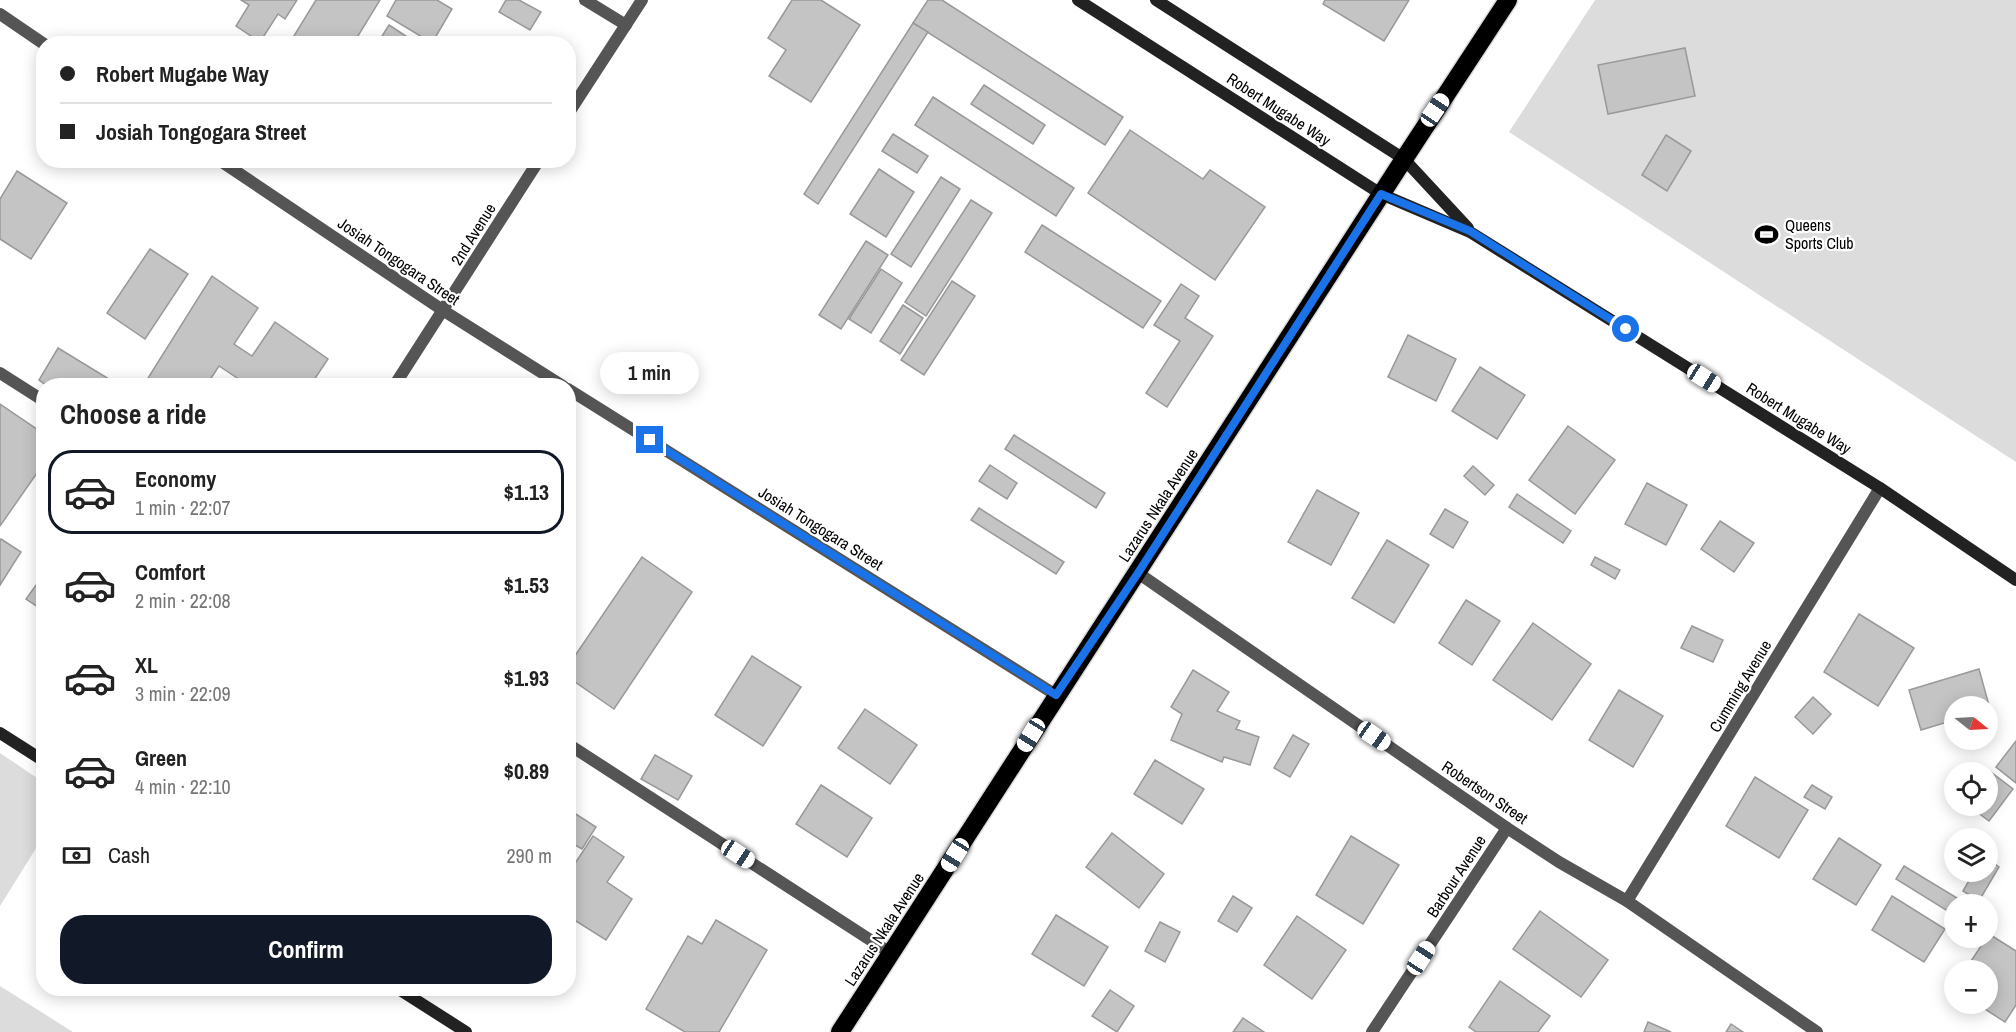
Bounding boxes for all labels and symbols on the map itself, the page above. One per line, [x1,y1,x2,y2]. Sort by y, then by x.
street label: Robert Mugabe Way [1223,67,1336,151]
car [1417,90,1453,130]
street label: 2nd Avenue [445,199,501,269]
street label: Josiah Tongogara Street [334,212,465,310]
place label: Queens Sports Club [1785,214,1854,254]
sports icon: Queens Sports Club [1754,221,1780,247]
route start [1612,315,1639,342]
callout: 1 min [600,353,700,395]
car [1684,361,1724,395]
street label: Robert Mugabe Way [1742,377,1856,459]
route end [636,426,663,453]
street label: Lazarus Nkala Avenue [1113,444,1203,566]
street label: Josiah Tongogara Street [755,481,888,575]
street label: Cumming Avenue [1704,636,1776,736]
north arrow [1944,696,1998,750]
car [1014,715,1048,755]
car [1354,718,1394,754]
street label: Robertson Street [1438,755,1533,829]
street label: Barbour Avenue [1421,831,1491,921]
car [938,835,972,875]
car [718,837,758,871]
street label: Lazarus Nkala Avenue [839,868,929,990]
car [1404,938,1438,978]

